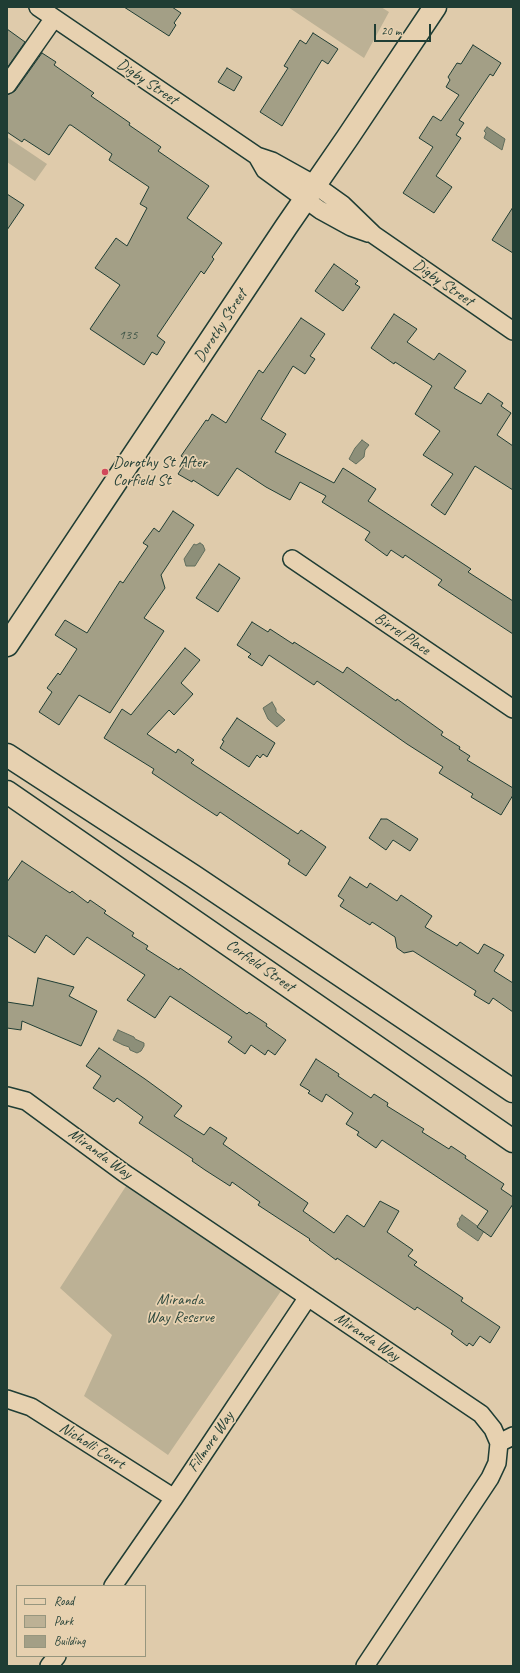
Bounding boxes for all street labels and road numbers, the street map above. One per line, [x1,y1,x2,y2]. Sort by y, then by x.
street label: Digby Street [113,55,181,109]
street label: Digby Street [409,255,477,311]
street label: Dorothy Street [190,286,252,366]
street label: Birrel Place [371,608,433,660]
street label: Corfield Street [222,935,298,997]
street label: Miranda Way [64,1124,136,1184]
street label: Miranda Way [331,1308,403,1366]
street label: Fillmore Way [184,1408,238,1476]
street label: Nicholli Court [56,1418,128,1474]

